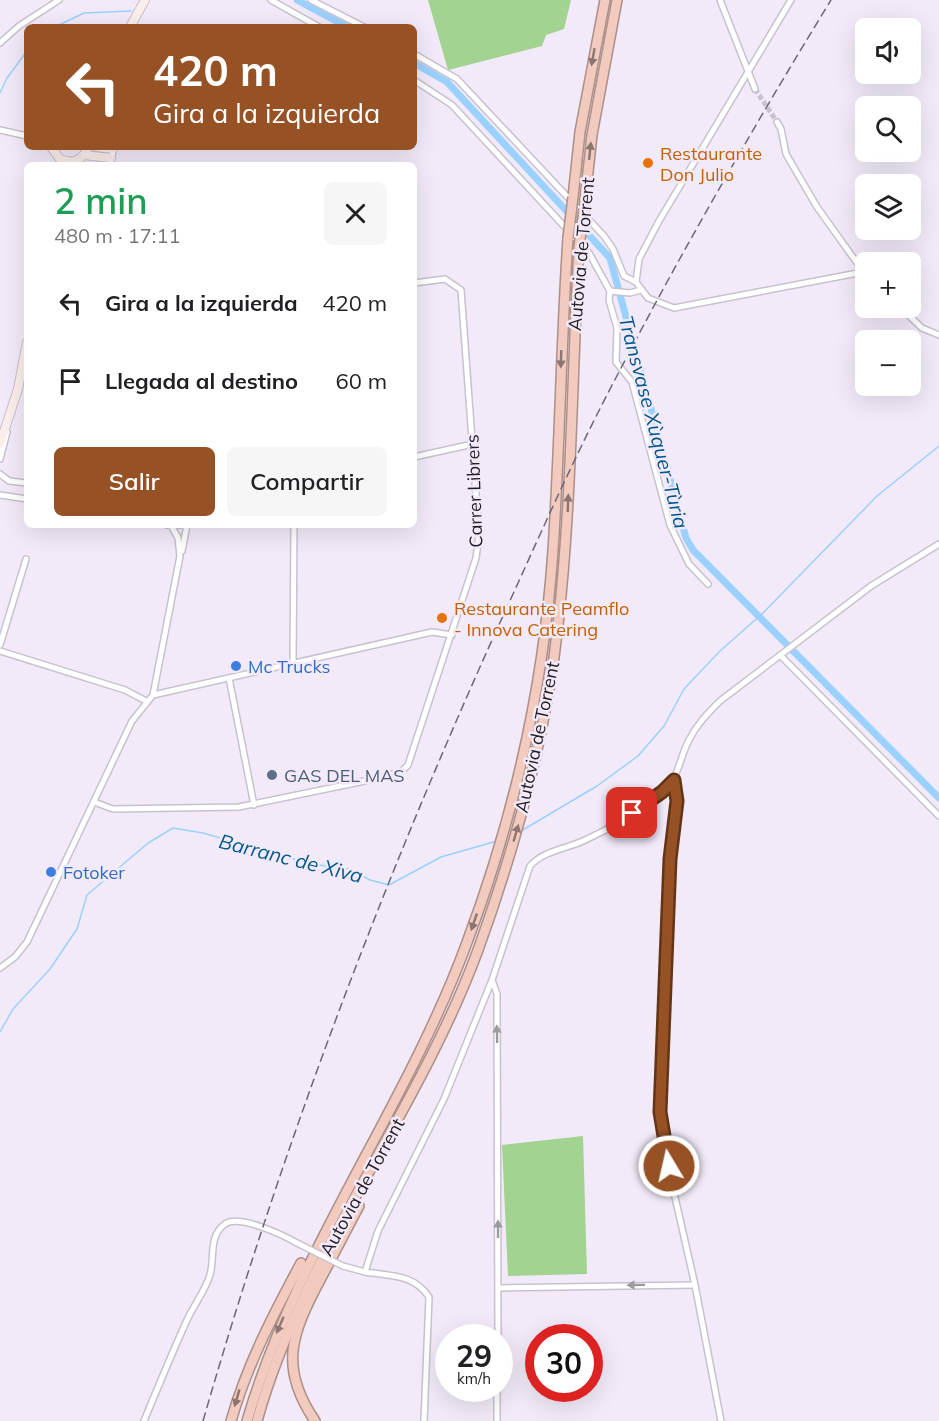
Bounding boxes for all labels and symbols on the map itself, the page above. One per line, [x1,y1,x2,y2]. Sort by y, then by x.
one-way arrow [588,48,597,67]
one-way arrow [586,142,595,161]
place label: Restaurante Don Julio [660,142,762,186]
marker: Restaurante Don Julio [641,156,655,170]
street label: Autovia de Torrent [563,176,599,332]
water label: Transvase Xùquer-Tùria [614,313,694,531]
one-way arrow [556,349,566,368]
street label: Carrer Librers [461,434,487,548]
one-way arrow [563,494,572,513]
place label: Restaurante Peamflo - Innova Catering [454,597,629,641]
marker: Restaurante Peamflo - Innova Catering [435,611,449,625]
place label: Mc Trucks [248,655,330,678]
marker: Mc Trucks [229,659,243,673]
street label: Autovia de Torrent [510,659,564,815]
place label: GAS DEL MAS [284,764,405,787]
marker: GAS DEL MAS [265,768,279,782]
pin [606,787,657,838]
one-way arrow [512,824,521,842]
water label: Barranc de Xiva [217,828,365,888]
place label: Fotoker [63,861,125,884]
marker: Fotoker [44,865,58,879]
one-way arrow [469,914,479,932]
one-way arrow [492,1025,502,1044]
street label: Autovia de Torrent [315,1114,409,1260]
position arrow [637,1134,701,1198]
one-way arrow [494,1220,503,1239]
one-way arrow [627,1281,646,1290]
one-way arrow [275,1316,285,1334]
speed limit sign: 30 [525,1324,603,1402]
one-way arrow [232,1389,241,1407]

